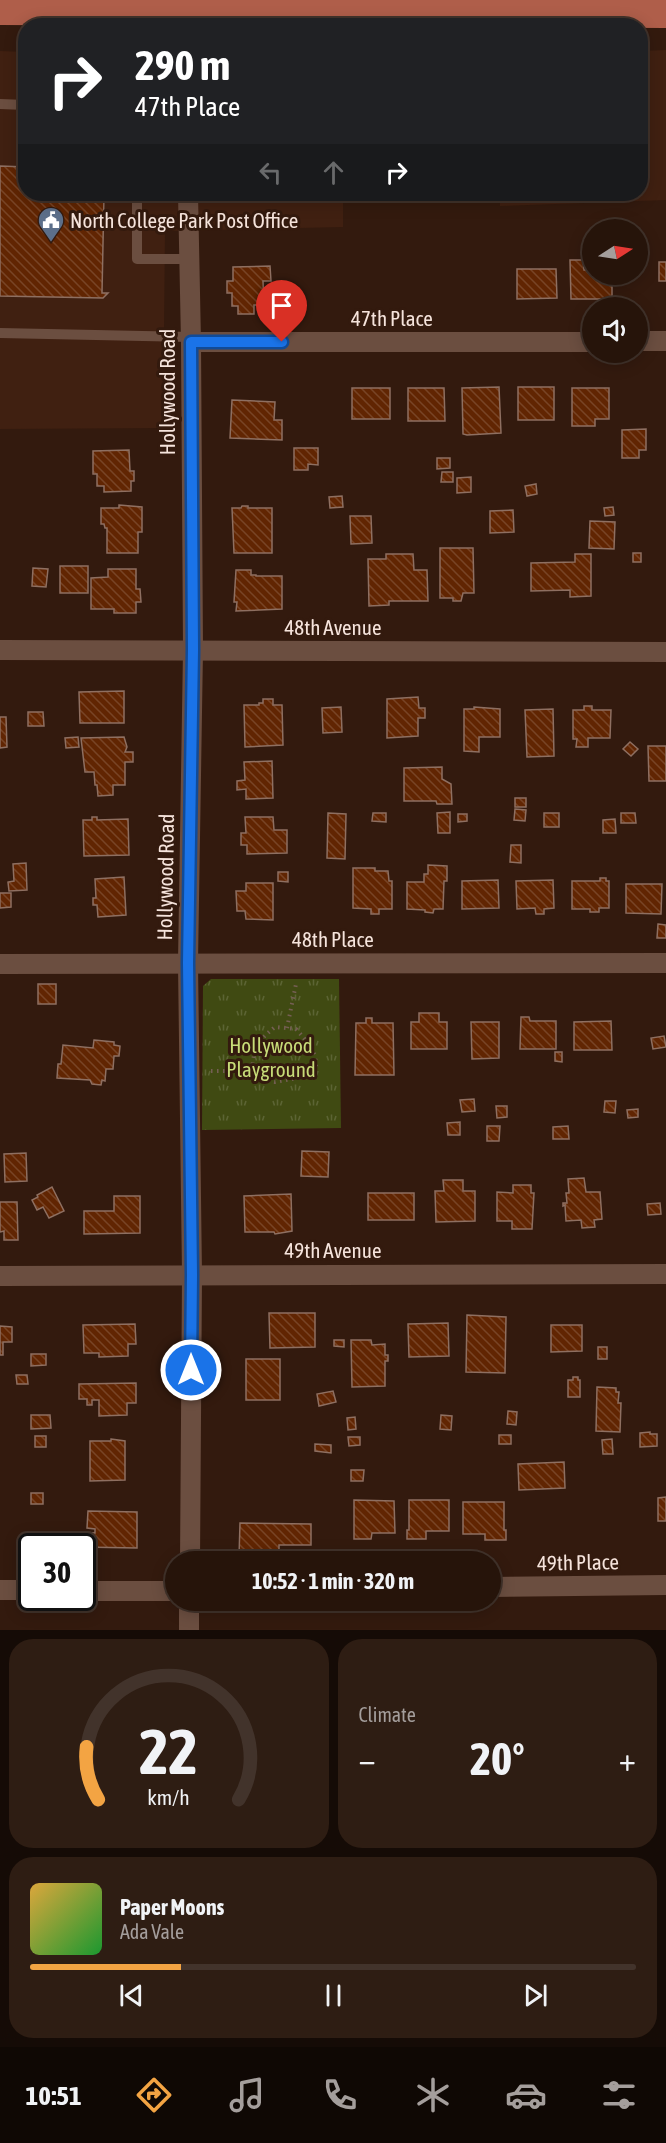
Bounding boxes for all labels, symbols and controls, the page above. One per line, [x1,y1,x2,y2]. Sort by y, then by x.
text: 290 m [135,41,230,89]
icon: right [36,42,114,120]
text: 47th Place [135,91,240,122]
icon: left [254,156,287,189]
icon: ahead [317,156,350,189]
icon: right [380,156,413,189]
public building icon: North College Park Post Office [36,205,66,243]
place label: North College Park Post Office [70,208,298,232]
north arrow [582,219,648,285]
map controls [582,219,648,363]
pin [256,280,307,342]
icon: arrive [265,289,298,322]
button: sound [582,297,648,363]
street label: 47th Place [351,306,433,330]
street label: Hollywood Road [155,329,179,455]
street label: 48th Avenue [285,615,381,639]
street label: Hollywood Road [152,813,178,941]
street label: 48th Place [292,927,374,951]
park label: Hollywood Playground [226,1033,316,1081]
street label: 49th Avenue [285,1238,381,1262]
position arrow [159,1338,223,1402]
speed limit sign: 30 [18,1533,96,1611]
street label: 49th Place [537,1549,619,1575]
text: 10:52 · 1 min · 320 m [252,1568,414,1594]
text: Climate [359,1703,416,1726]
text: 22 [139,1716,198,1787]
text: 20° [470,1733,525,1785]
text: − [359,1740,376,1778]
text: + [619,1740,636,1778]
text: km/h [147,1786,190,1811]
text: Paper Moons [120,1894,224,1920]
text: Ada Vale [120,1920,184,1943]
icon: previous [115,1979,148,2012]
icon: pause [317,1979,350,2012]
icon: next [519,1979,552,2012]
icon: directions [133,2074,175,2116]
icon: music [226,2074,268,2116]
icon: phone [319,2074,361,2116]
icon: climate [412,2074,454,2116]
icon: car [505,2074,547,2116]
icon: filters [598,2074,640,2116]
text: 10:51 [26,2080,82,2111]

